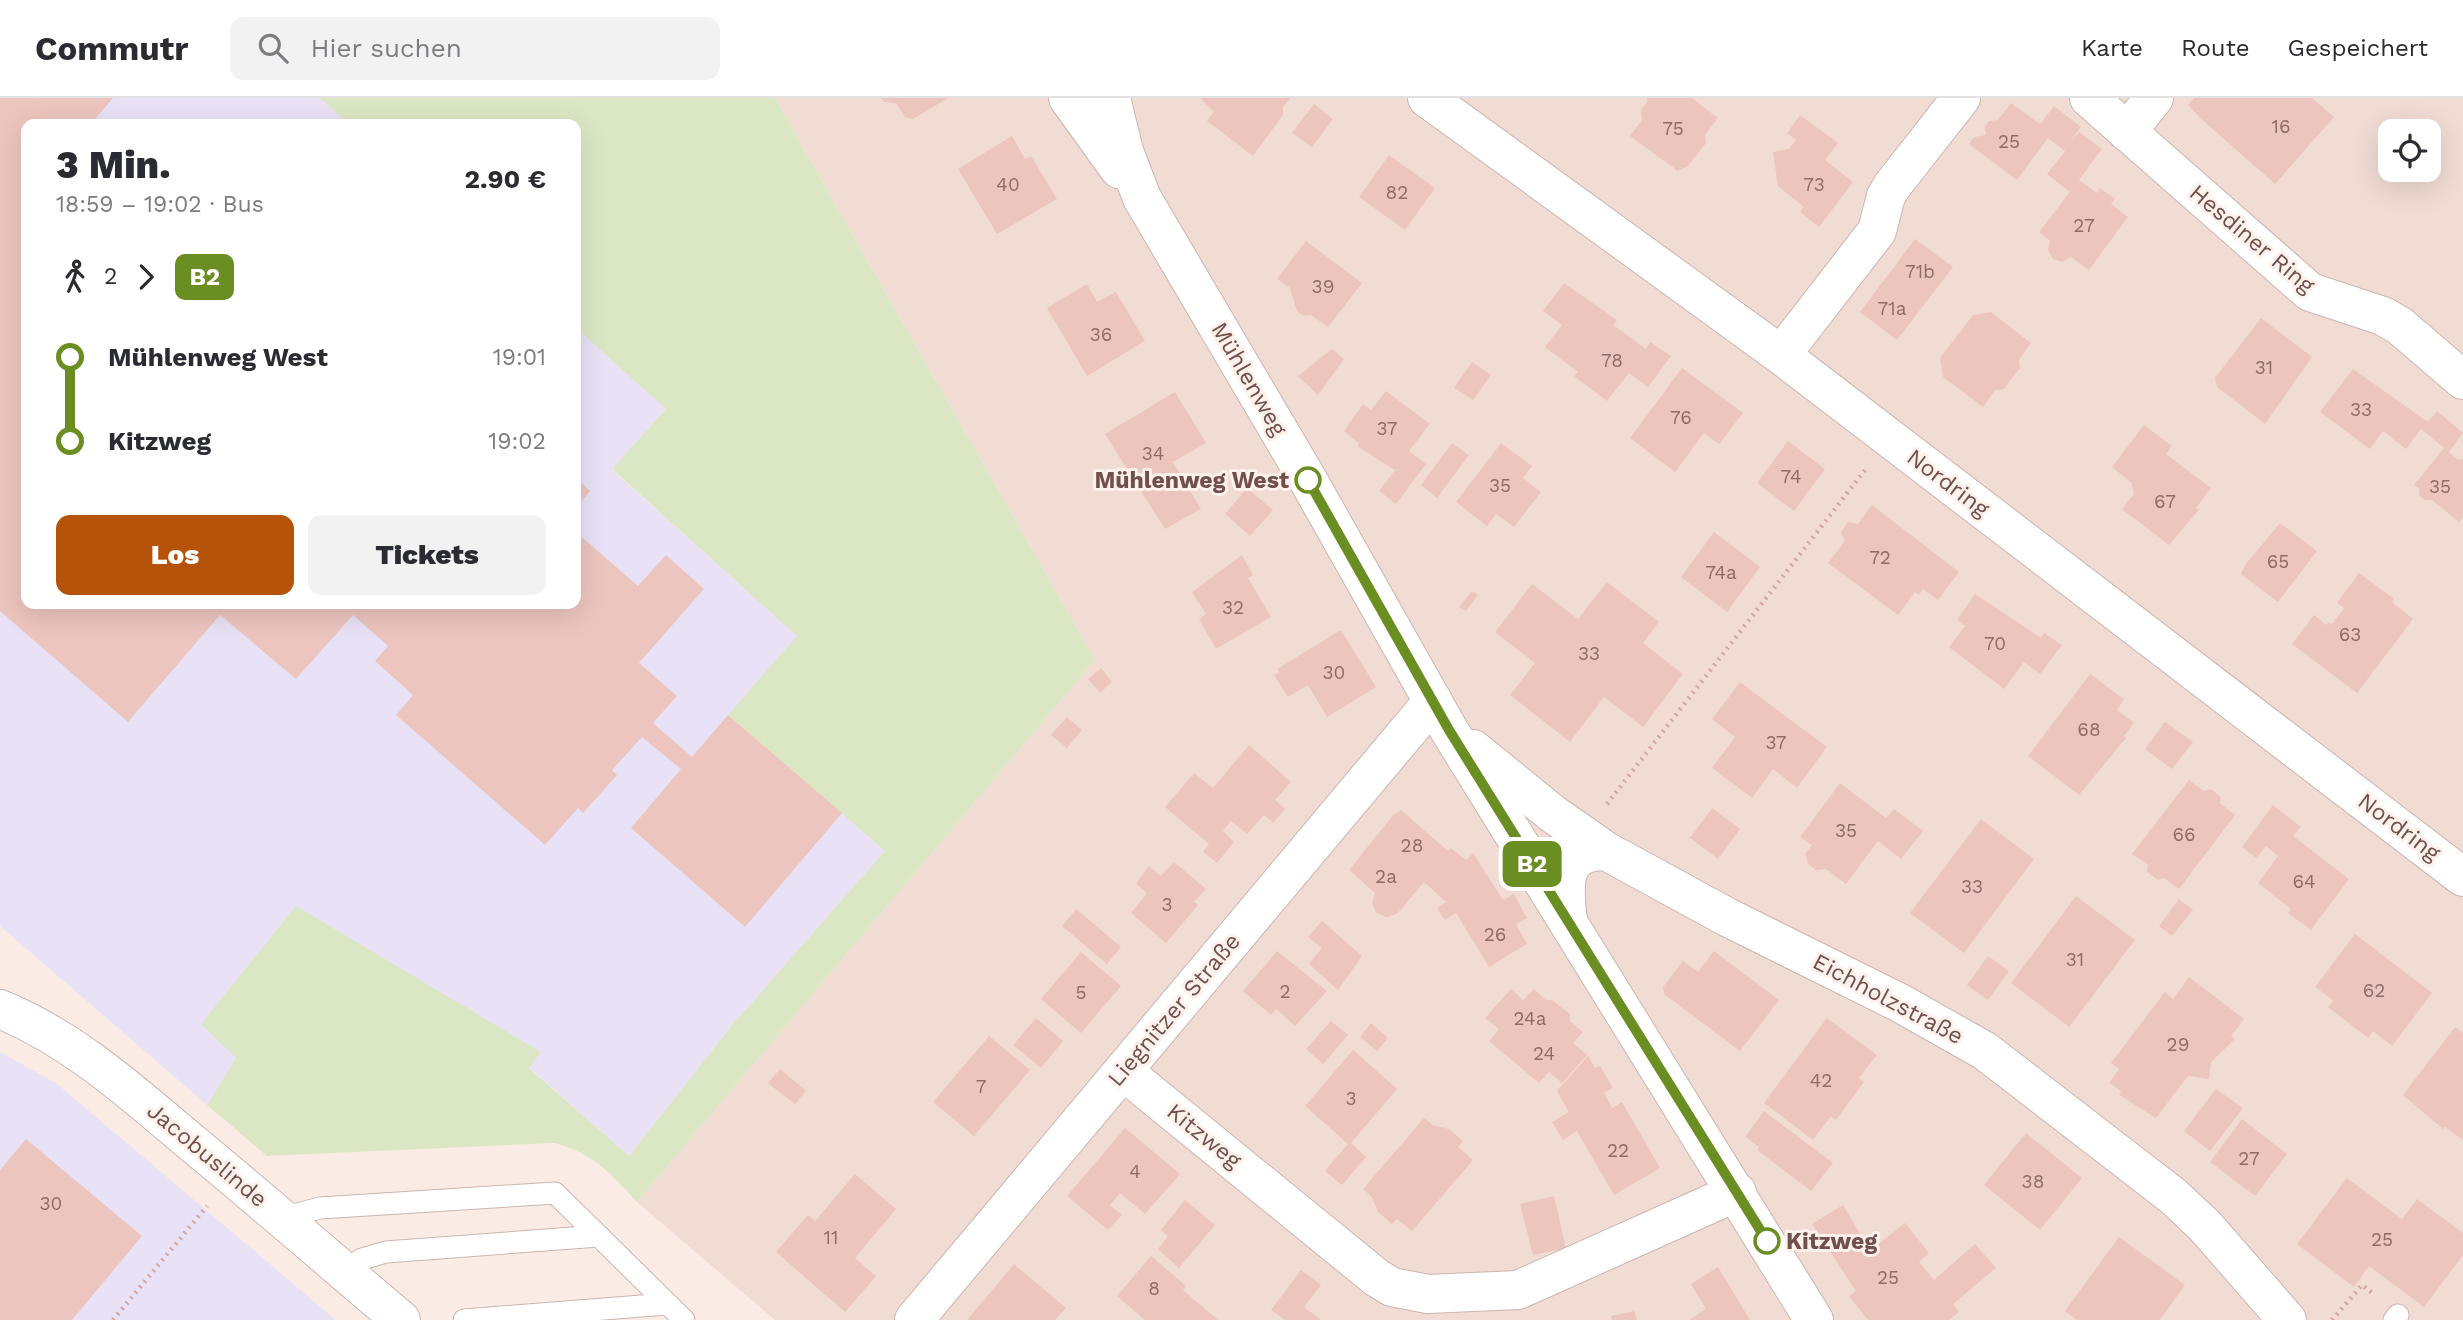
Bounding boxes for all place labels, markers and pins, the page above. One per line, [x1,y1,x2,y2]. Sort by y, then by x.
place label: Mühlenweg West [1095,467,1289,494]
marker: Mühlenweg West [1295,467,1321,493]
marker: Kitzweg [1754,1228,1780,1254]
place label: Kitzweg [1786,1228,1877,1255]

